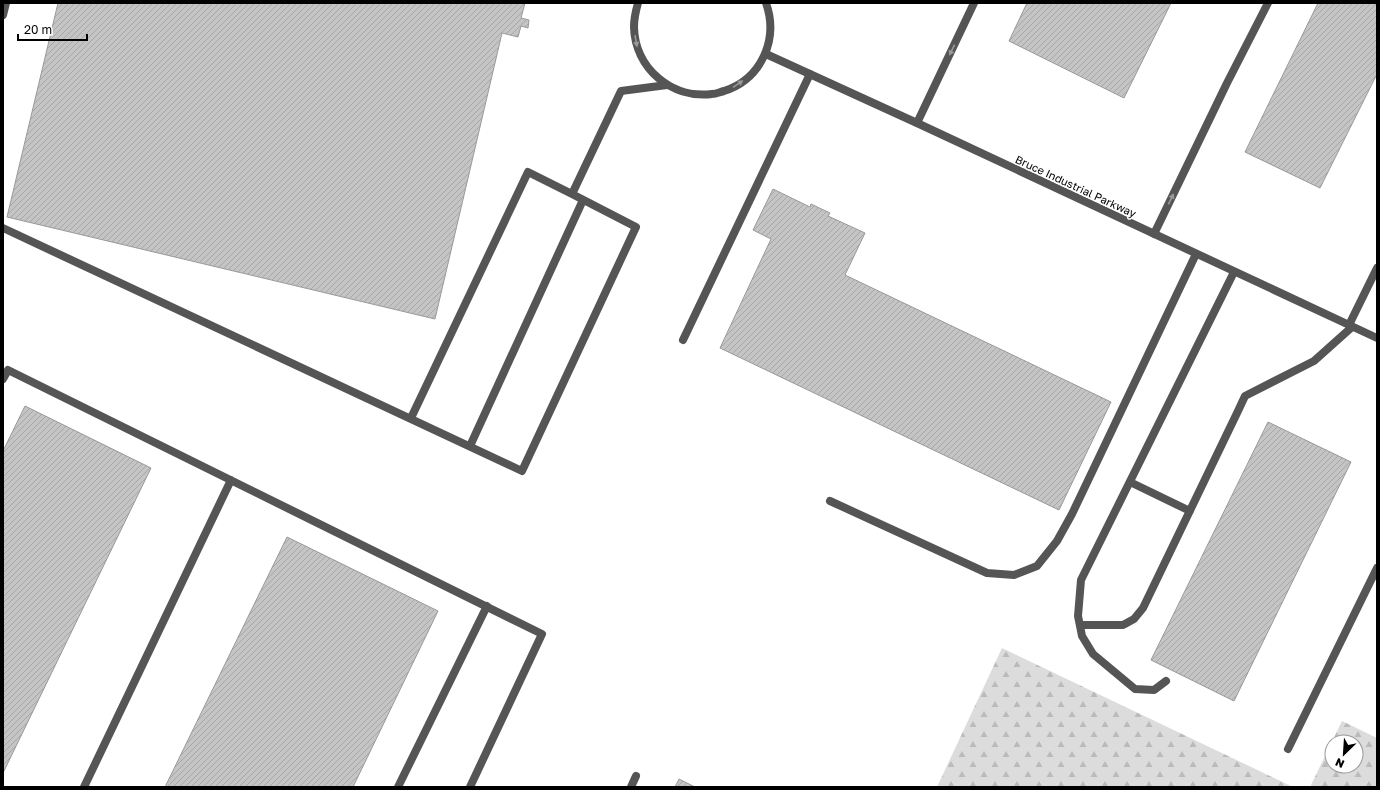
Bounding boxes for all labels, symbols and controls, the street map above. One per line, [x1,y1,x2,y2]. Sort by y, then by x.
scale bar [18,16,87,42]
text: 20 m [24,22,52,37]
one-way arrow [633,35,639,48]
one-way arrow [949,44,955,56]
one-way arrow [733,80,743,88]
street label: Bruce Industrial Parkway [1014,152,1138,220]
one-way arrow [1168,193,1174,205]
north arrow [1324,734,1364,774]
text: N [1333,756,1346,771]

